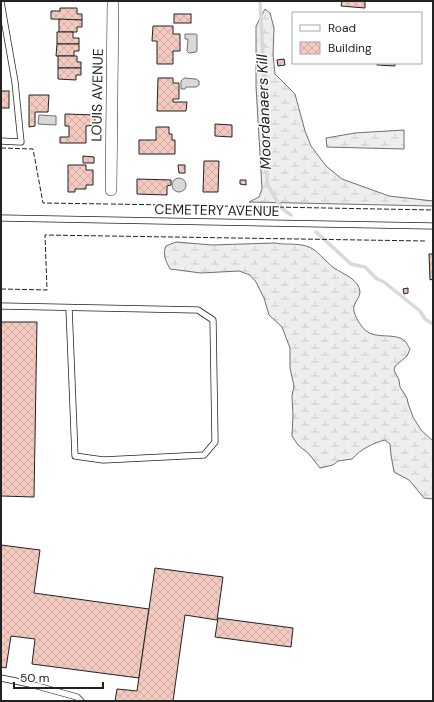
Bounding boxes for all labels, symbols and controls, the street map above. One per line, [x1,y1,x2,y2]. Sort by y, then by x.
legend [292,12,422,64]
text: Road [328,20,356,36]
text: Building [328,40,372,56]
street label: LOUIS AVENUE [87,48,107,142]
water label: Moordanaers Kill [252,53,276,170]
street label: CEMETERY AVENUE [154,200,280,220]
scale bar [14,664,103,690]
text: 50 m [20,670,49,686]

